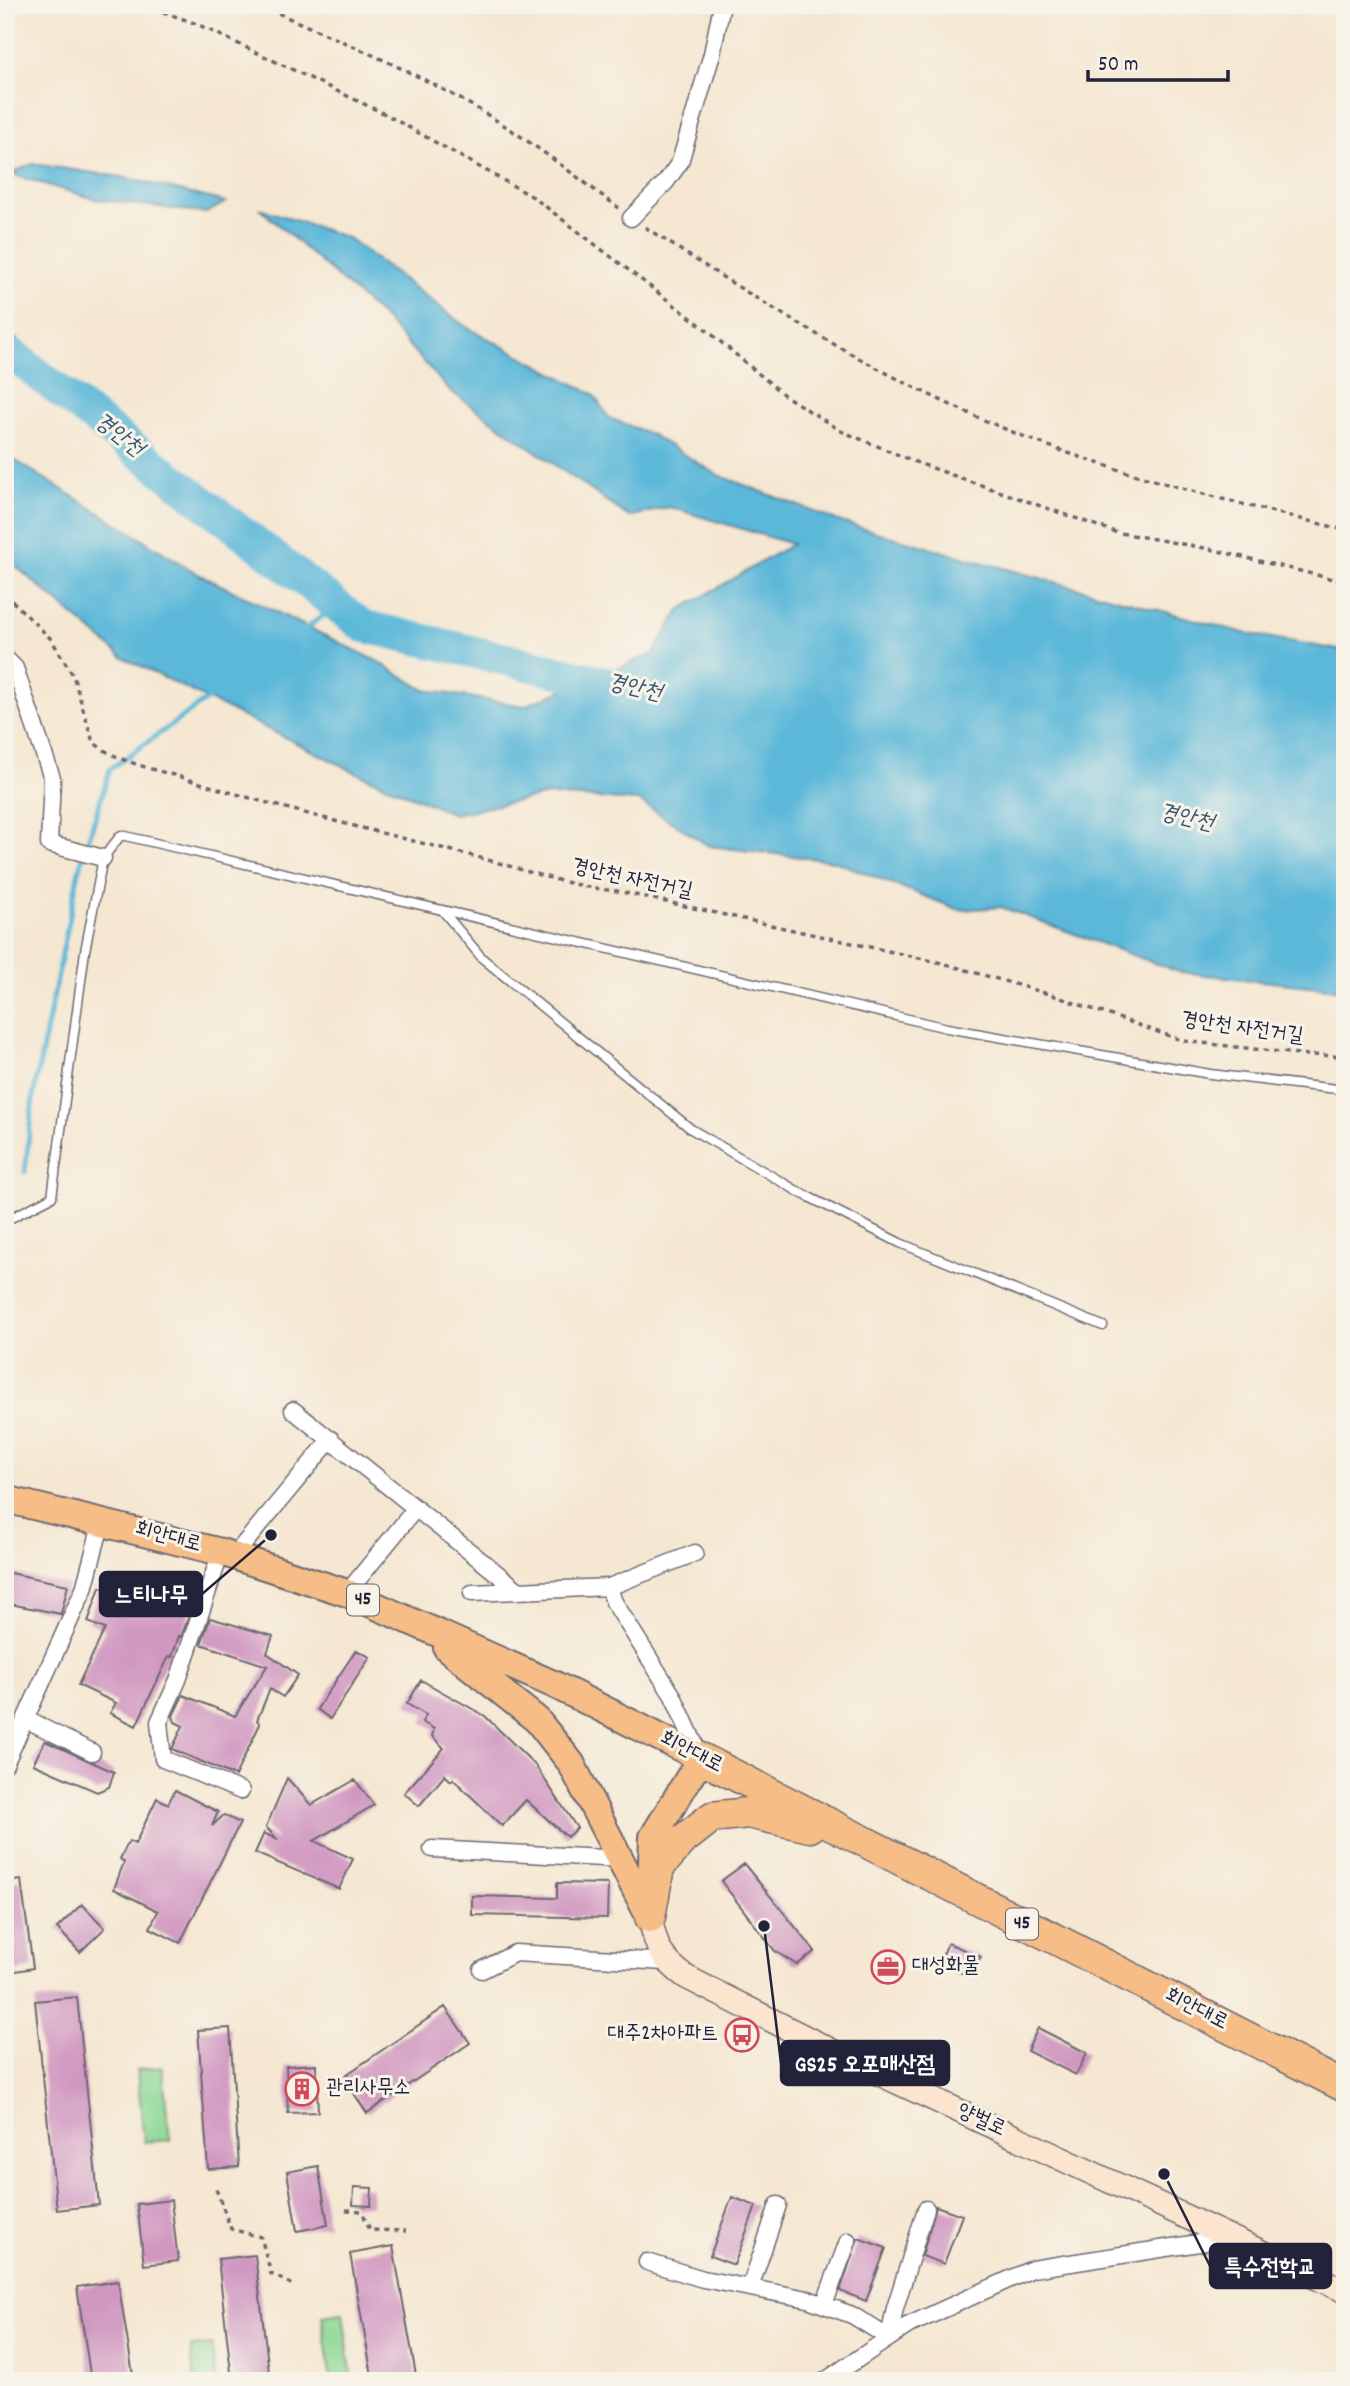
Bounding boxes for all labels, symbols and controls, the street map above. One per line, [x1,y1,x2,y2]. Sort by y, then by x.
scale bar [1088,38,1228,82]
text: 50 m [1098,51,1138,81]
water label: 경안천 [86,406,152,468]
water label: 경안천 [603,667,667,712]
water label: 경안천 [1155,797,1219,842]
street label: 경안천 자전거길 [569,853,695,907]
street label: 경안천 자전거길 [1179,1006,1305,1052]
street label: 회안대로 [131,1515,205,1561]
callout: 느티나무 [100,1572,202,1616]
text: 느티나무 [114,1581,188,1614]
road number: 45 [347,1584,379,1616]
street label: 회안대로 [654,1724,728,1782]
road number: 45 [1006,1908,1038,1940]
office icon: 대성화물 [869,1948,907,1986]
place label: 대성화물 [912,1952,980,1982]
street label: 회안대로 [1159,1981,1233,2039]
bus stop icon: 대주2차아파트 [723,2016,761,2054]
place label: 대주2차아파트 [607,2020,718,2050]
callout: GS25 오포매산점 [781,2041,949,2085]
text: GS25 오포매산점 [795,2050,936,2083]
building icon: 관리사무소 [283,2070,321,2108]
place label: 관리사무소 [326,2074,411,2104]
street label: 양벌로 [952,2097,1010,2145]
callout: 특수전학교 [1210,2244,1331,2288]
text: 특수전학교 [1224,2253,1316,2286]

